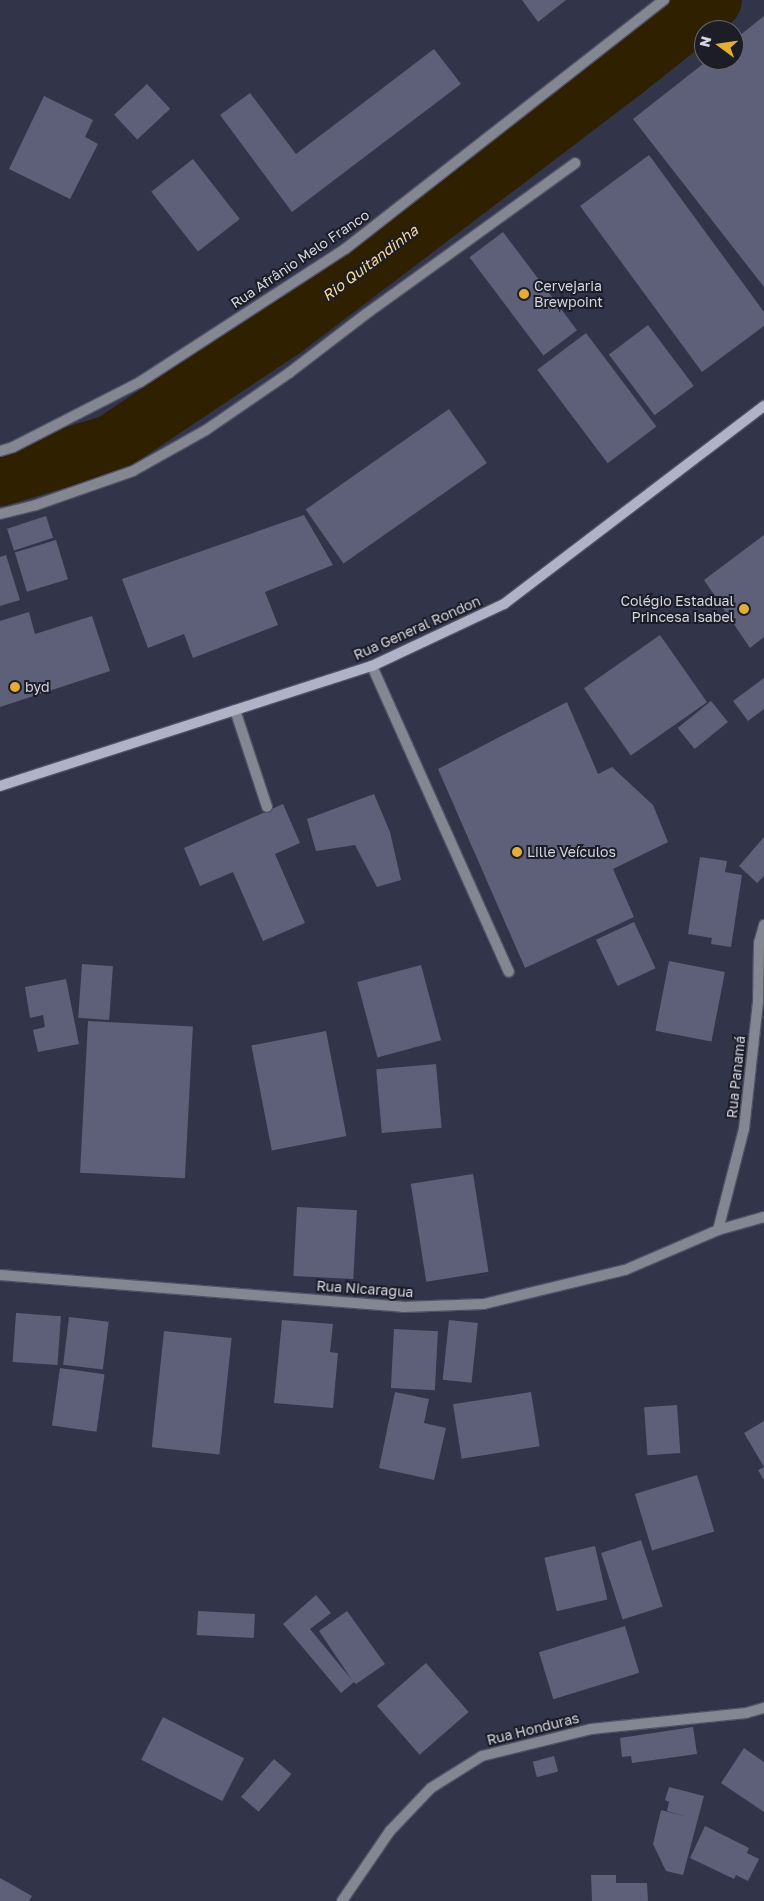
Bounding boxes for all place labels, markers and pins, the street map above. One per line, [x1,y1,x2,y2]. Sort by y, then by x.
place label: Cervejaria Brewpoint [534,278,603,310]
marker: Cervejaria Brewpoint [518,288,530,300]
place label: Colégio Estadual Princesa Isabel [620,593,734,626]
marker: Colégio Estadual Princesa Isabel [738,603,750,615]
place label: byd [25,679,49,695]
marker: byd [9,681,21,693]
place label: Lille Veículos [527,844,616,860]
marker: Lille Veículos [511,846,523,858]

